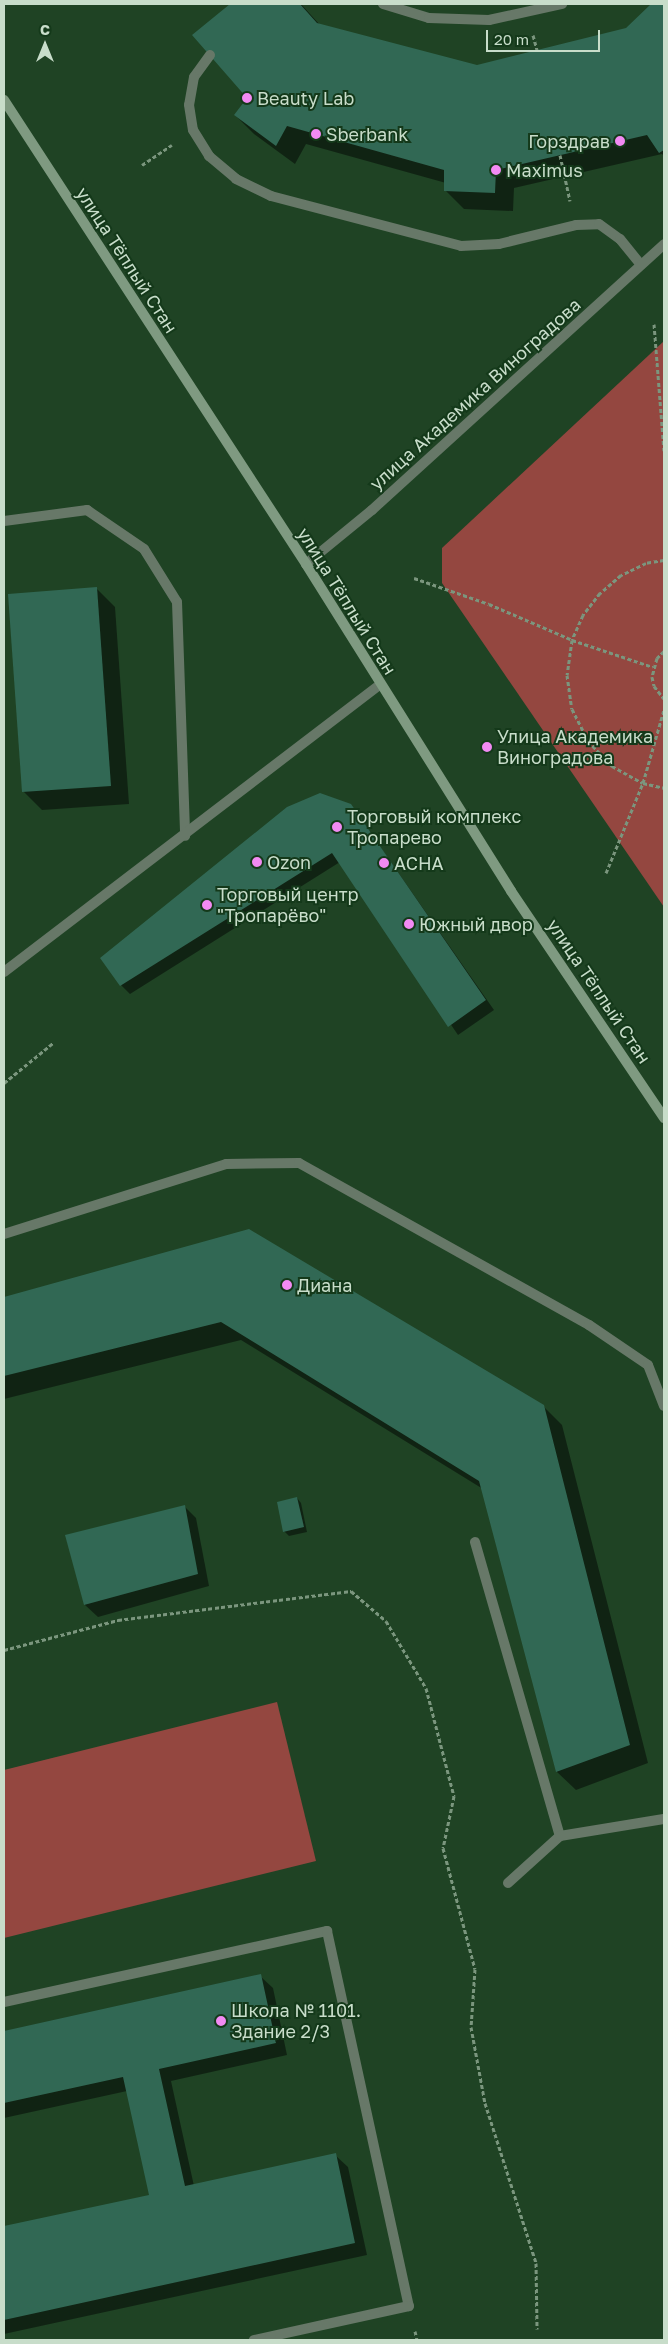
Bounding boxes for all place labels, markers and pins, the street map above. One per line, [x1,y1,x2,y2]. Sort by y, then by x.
place label: Beauty Lab [257,87,354,109]
marker: Beauty Lab [241,92,253,104]
place label: Sberbank [326,123,409,145]
marker: Sberbank [310,128,322,140]
place label: Горздрав [528,130,610,152]
marker: Горздрав [614,135,626,147]
place label: Maximus [506,159,583,181]
marker: Maximus [490,164,502,176]
place label: Улица Академика Виноградова [497,726,653,769]
marker: Улица Академика Виноградова [481,741,493,753]
place label: Торговый комплекс Тропарево [347,806,521,849]
marker: Торговый комплекс Тропарево [331,821,343,833]
place label: Ozon [267,851,311,873]
place label: АСНА [394,852,444,874]
marker: Ozon [251,856,263,868]
marker: АСНА [378,857,390,869]
place label: Торговый центр "Тропарёво" [217,884,359,926]
marker: Торговый центр "Тропарёво" [201,899,213,911]
place label: Южный двор [419,913,533,935]
marker: Южный двор [403,918,415,930]
place label: Диана [297,1274,352,1296]
marker: Диана [281,1279,293,1291]
place label: Школа № 1101. Здание 2/3 [231,2000,361,2042]
marker: Школа № 1101. Здание 2/3 [215,2015,227,2027]

